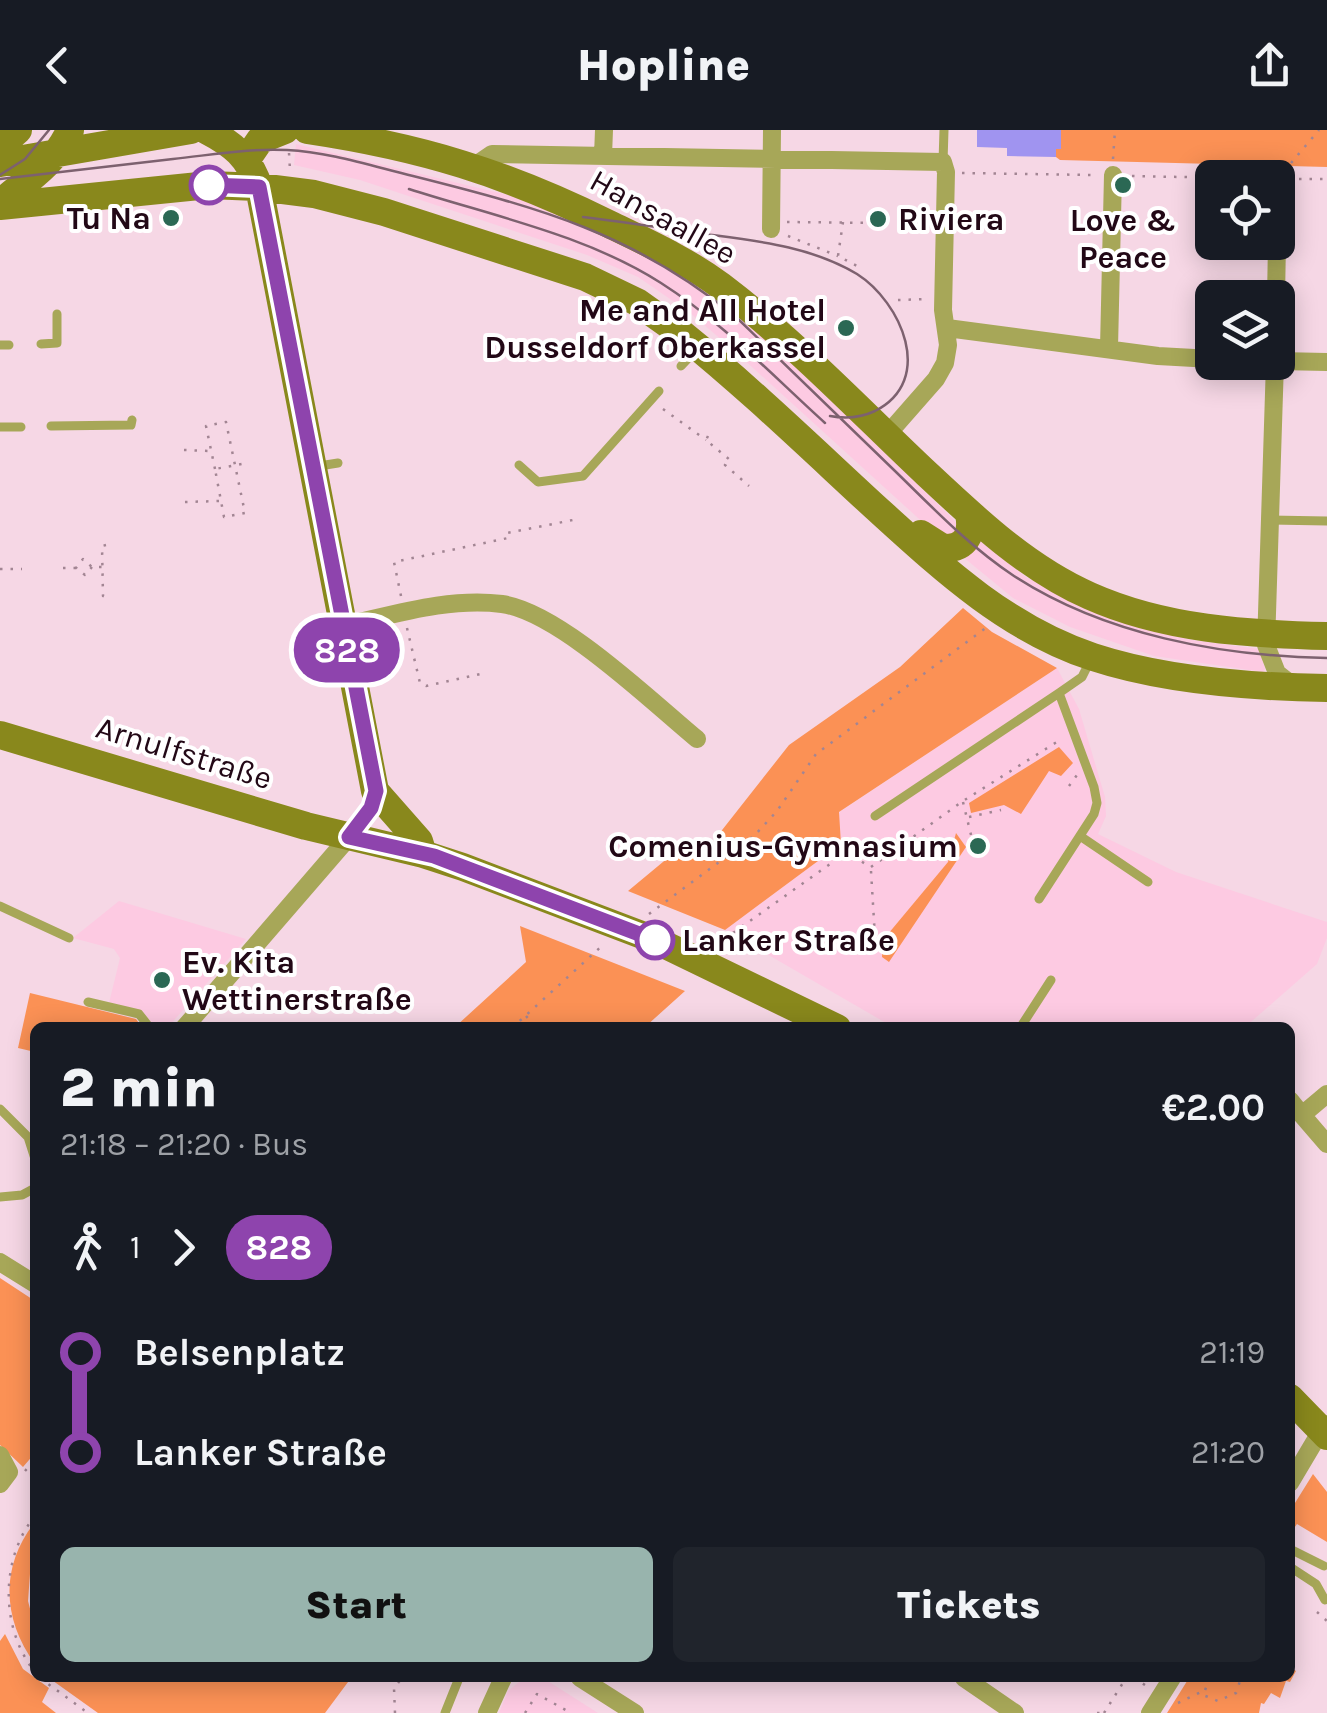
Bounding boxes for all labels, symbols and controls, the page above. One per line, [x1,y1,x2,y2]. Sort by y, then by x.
icon: back [30,38,85,93]
icon: share [1242,38,1297,93]
text: Hopline [577,39,750,91]
map controls [1195,160,1295,380]
button: locate [1195,160,1295,260]
street label: Hansaallee [584,162,742,272]
unlabelled marker [190,166,228,204]
marker: Love & Peace [1112,174,1134,196]
place label: Tu Na [67,200,151,237]
place label: Riviera [898,201,1004,238]
place label: Love & Peace [1070,202,1176,276]
marker: Tu Na [160,207,182,229]
marker: Riviera [867,208,889,230]
button: layers [1195,280,1295,380]
place label: Me and All Hotel Dusseldorf Oberkassel [484,292,826,366]
marker: Me and All Hotel Dusseldorf Oberkassel [835,317,857,339]
line badge: 828 [290,618,404,682]
text: 828 [314,630,380,671]
street label: Arnulfstraße [92,709,276,797]
place label: Comenius-Gymnasium [608,828,958,865]
marker: Comenius-Gymnasium [967,835,989,857]
marker: Lanker Straße [636,921,674,959]
place label: Lanker Straße [682,922,895,959]
place label: Ev. Kita Wettinerstraße [182,944,412,1018]
marker: Ev. Kita Wettinerstraße [151,969,173,991]
text: 2 min [60,1056,218,1120]
text: €2.00 [1162,1085,1265,1130]
text: 21:18 – 21:20 · Bus [60,1126,308,1163]
icon: walk [60,1220,115,1275]
icon: forward [156,1220,211,1275]
text: 828 [246,1227,312,1268]
text: 1 [130,1229,141,1266]
text: Belsenplatz [134,1330,345,1375]
text: 21:19 [1199,1334,1265,1371]
text: Lanker Straße [134,1430,387,1475]
text: 21:20 [1191,1434,1265,1471]
button: Start [60,1547,653,1662]
button: Tickets [673,1547,1265,1662]

